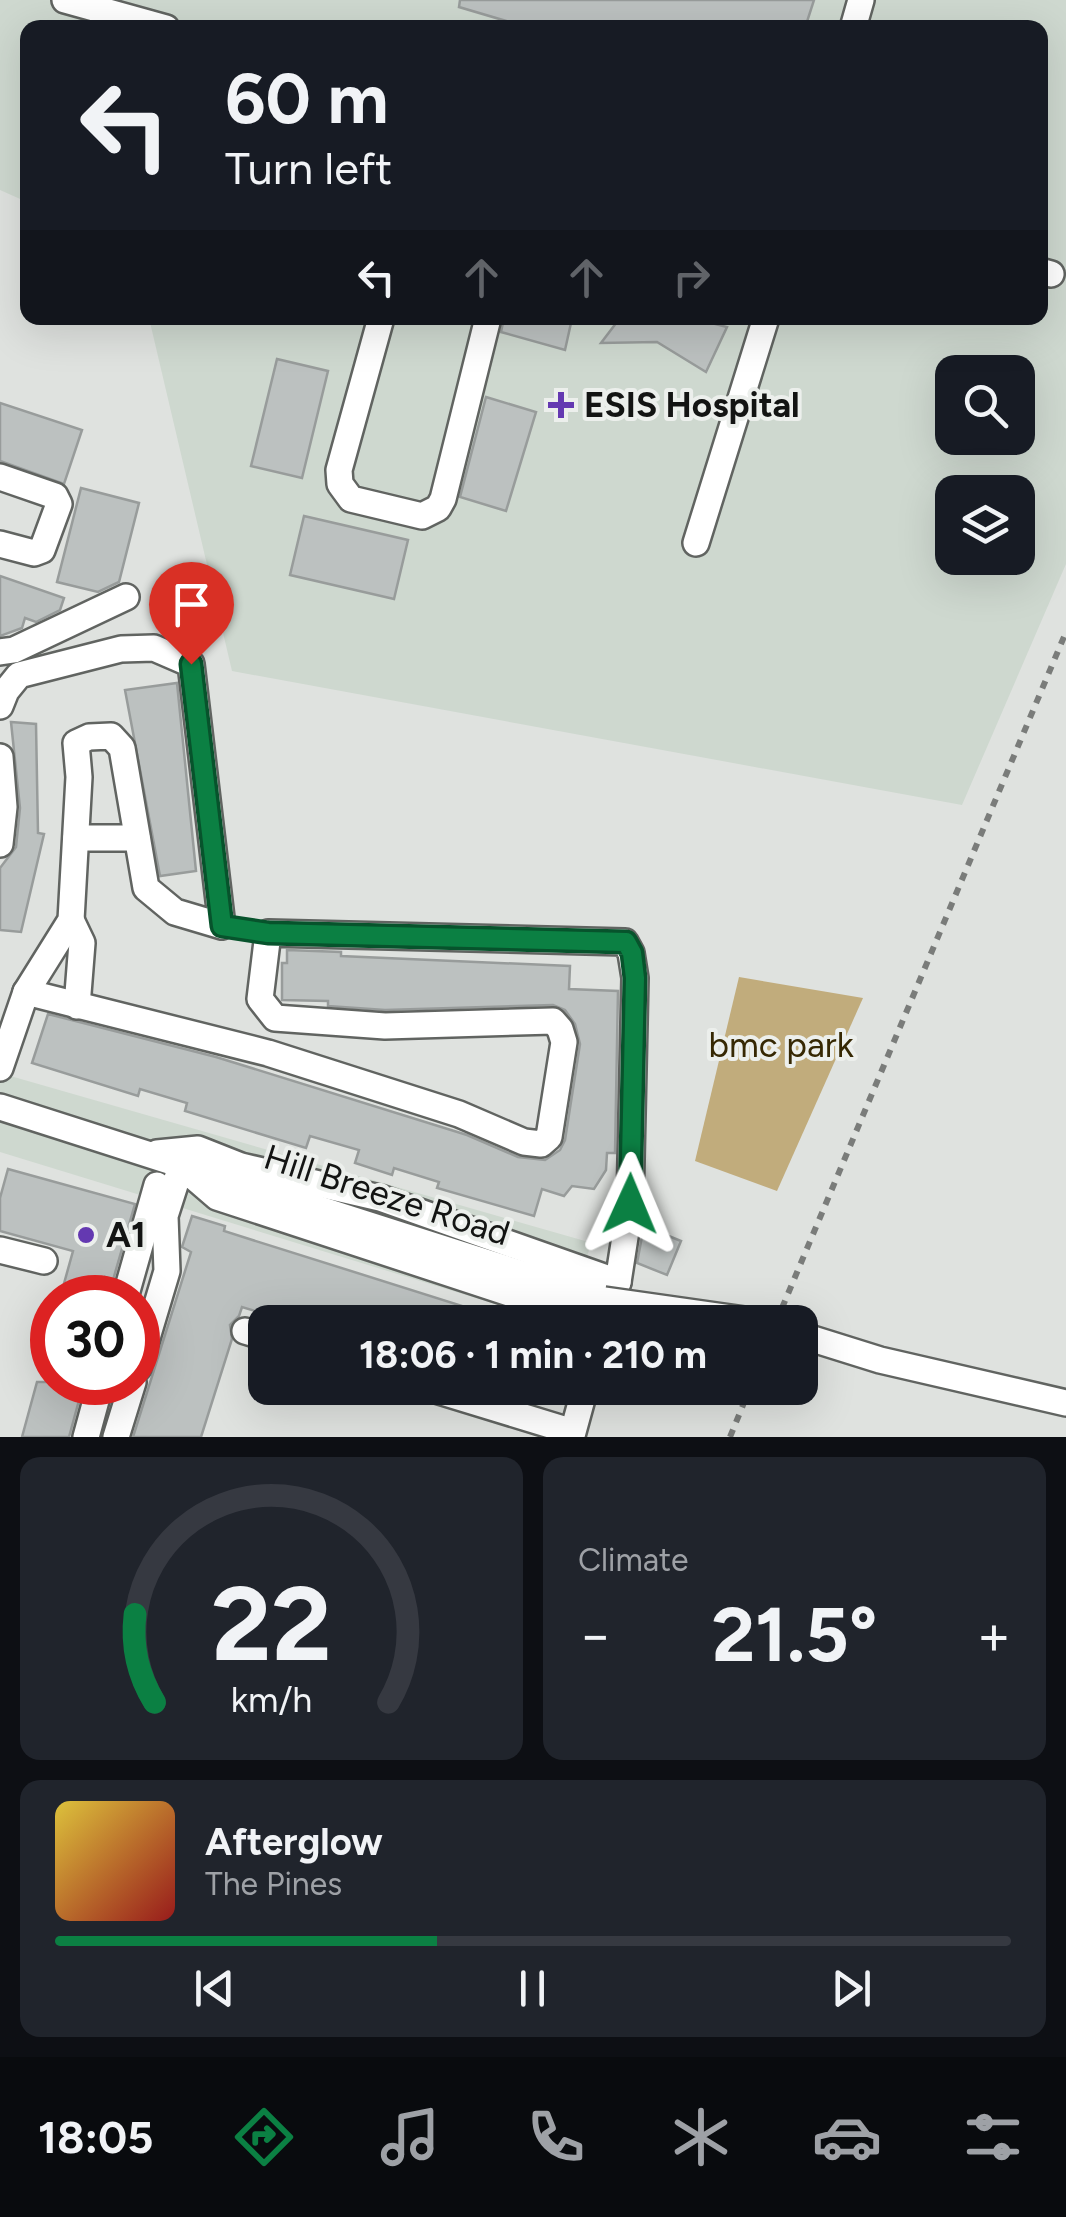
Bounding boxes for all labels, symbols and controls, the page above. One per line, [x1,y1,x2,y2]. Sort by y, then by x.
text: 60 m [225,56,389,141]
icon: left [60,60,190,190]
text: Turn left [225,141,392,195]
icon: left [349,250,404,305]
icon: ahead [454,250,509,305]
icon: ahead [559,250,614,305]
icon: right [664,250,719,305]
map controls [935,355,1035,575]
button: search [935,355,1035,455]
place label: ESIS Hospital [584,384,800,426]
marker: ESIS Hospital [548,392,574,418]
button: layers [935,475,1035,575]
pin [149,562,234,665]
icon: arrive [164,577,219,632]
park label: bmc park [708,1024,854,1066]
street label: Hill Breeze Road [259,1136,515,1254]
position arrow [578,1152,682,1256]
place label: A1 [106,1214,146,1256]
marker: A1 [75,1224,97,1246]
speed limit sign: 30 [30,1275,160,1405]
text: 18:06 · 1 min · 210 m [359,1332,707,1378]
text: Climate [578,1541,689,1579]
text: 22 [211,1561,332,1686]
text: 21.5° [712,1590,877,1680]
text: − [578,1602,612,1668]
text: + [977,1602,1011,1668]
text: km/h [231,1678,312,1721]
text: Afterglow [205,1819,383,1865]
text: The Pines [205,1865,342,1903]
icon: previous [187,1961,242,2016]
icon: pause [505,1961,560,2016]
icon: next [824,1961,879,2016]
icon: directions [229,2102,299,2172]
icon: music [375,2102,445,2172]
icon: phone [521,2102,591,2172]
icon: climate [666,2102,736,2172]
icon: car [812,2102,882,2172]
icon: filters [958,2102,1028,2172]
text: 18:05 [38,2110,153,2164]

